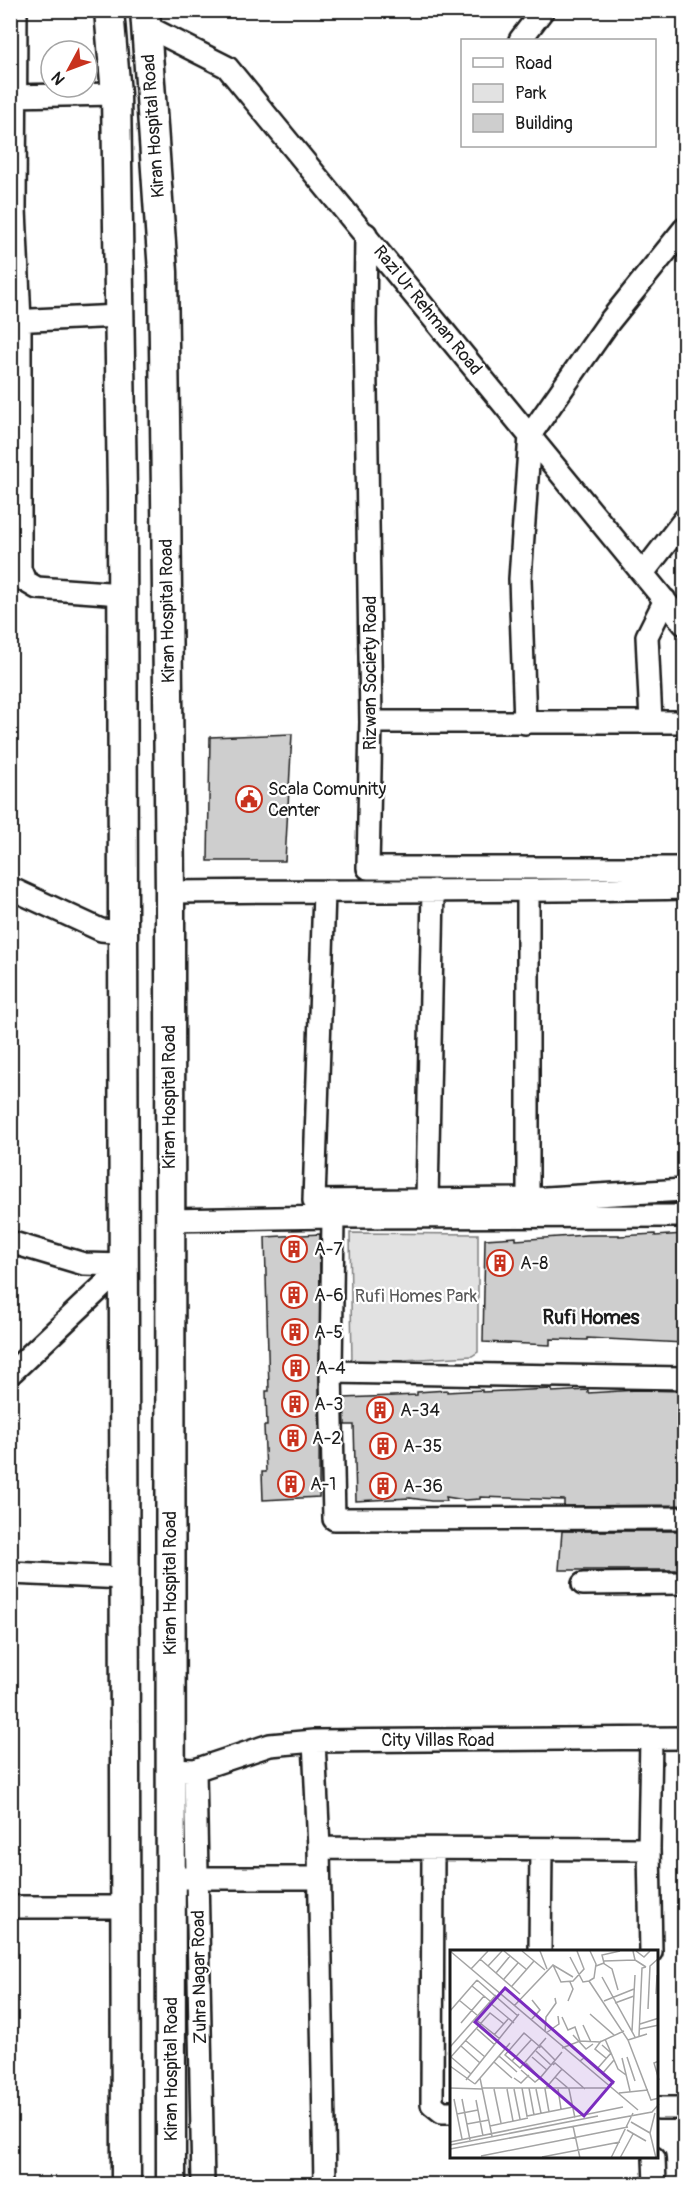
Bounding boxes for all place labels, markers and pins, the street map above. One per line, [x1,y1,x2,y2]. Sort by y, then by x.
place label: Scala Comunity Center [268,778,386,822]
public building icon: Scala Comunity Center [234,784,264,814]
building icon: A-7 [279,1234,309,1264]
place label: A-7 [314,1238,343,1261]
building icon: A-8 [485,1248,515,1278]
place label: A-8 [520,1252,548,1275]
building icon: A-6 [279,1280,309,1310]
place label: A-6 [314,1284,344,1307]
building icon: A-5 [280,1317,310,1347]
place label: A-5 [314,1321,343,1344]
building icon: A-4 [281,1353,311,1383]
place label: A-4 [316,1357,346,1380]
building icon: A-3 [280,1389,310,1419]
place label: A-3 [314,1393,343,1416]
building icon: A-34 [365,1395,395,1425]
place label: A-34 [400,1399,440,1422]
building icon: A-2 [278,1423,308,1453]
place label: A-2 [312,1427,341,1450]
building icon: A-35 [368,1431,398,1461]
place label: A-35 [403,1435,442,1458]
building icon: A-1 [276,1469,306,1499]
building icon: A-36 [368,1471,398,1501]
place label: A-1 [310,1473,336,1496]
place label: A-36 [403,1475,443,1498]

